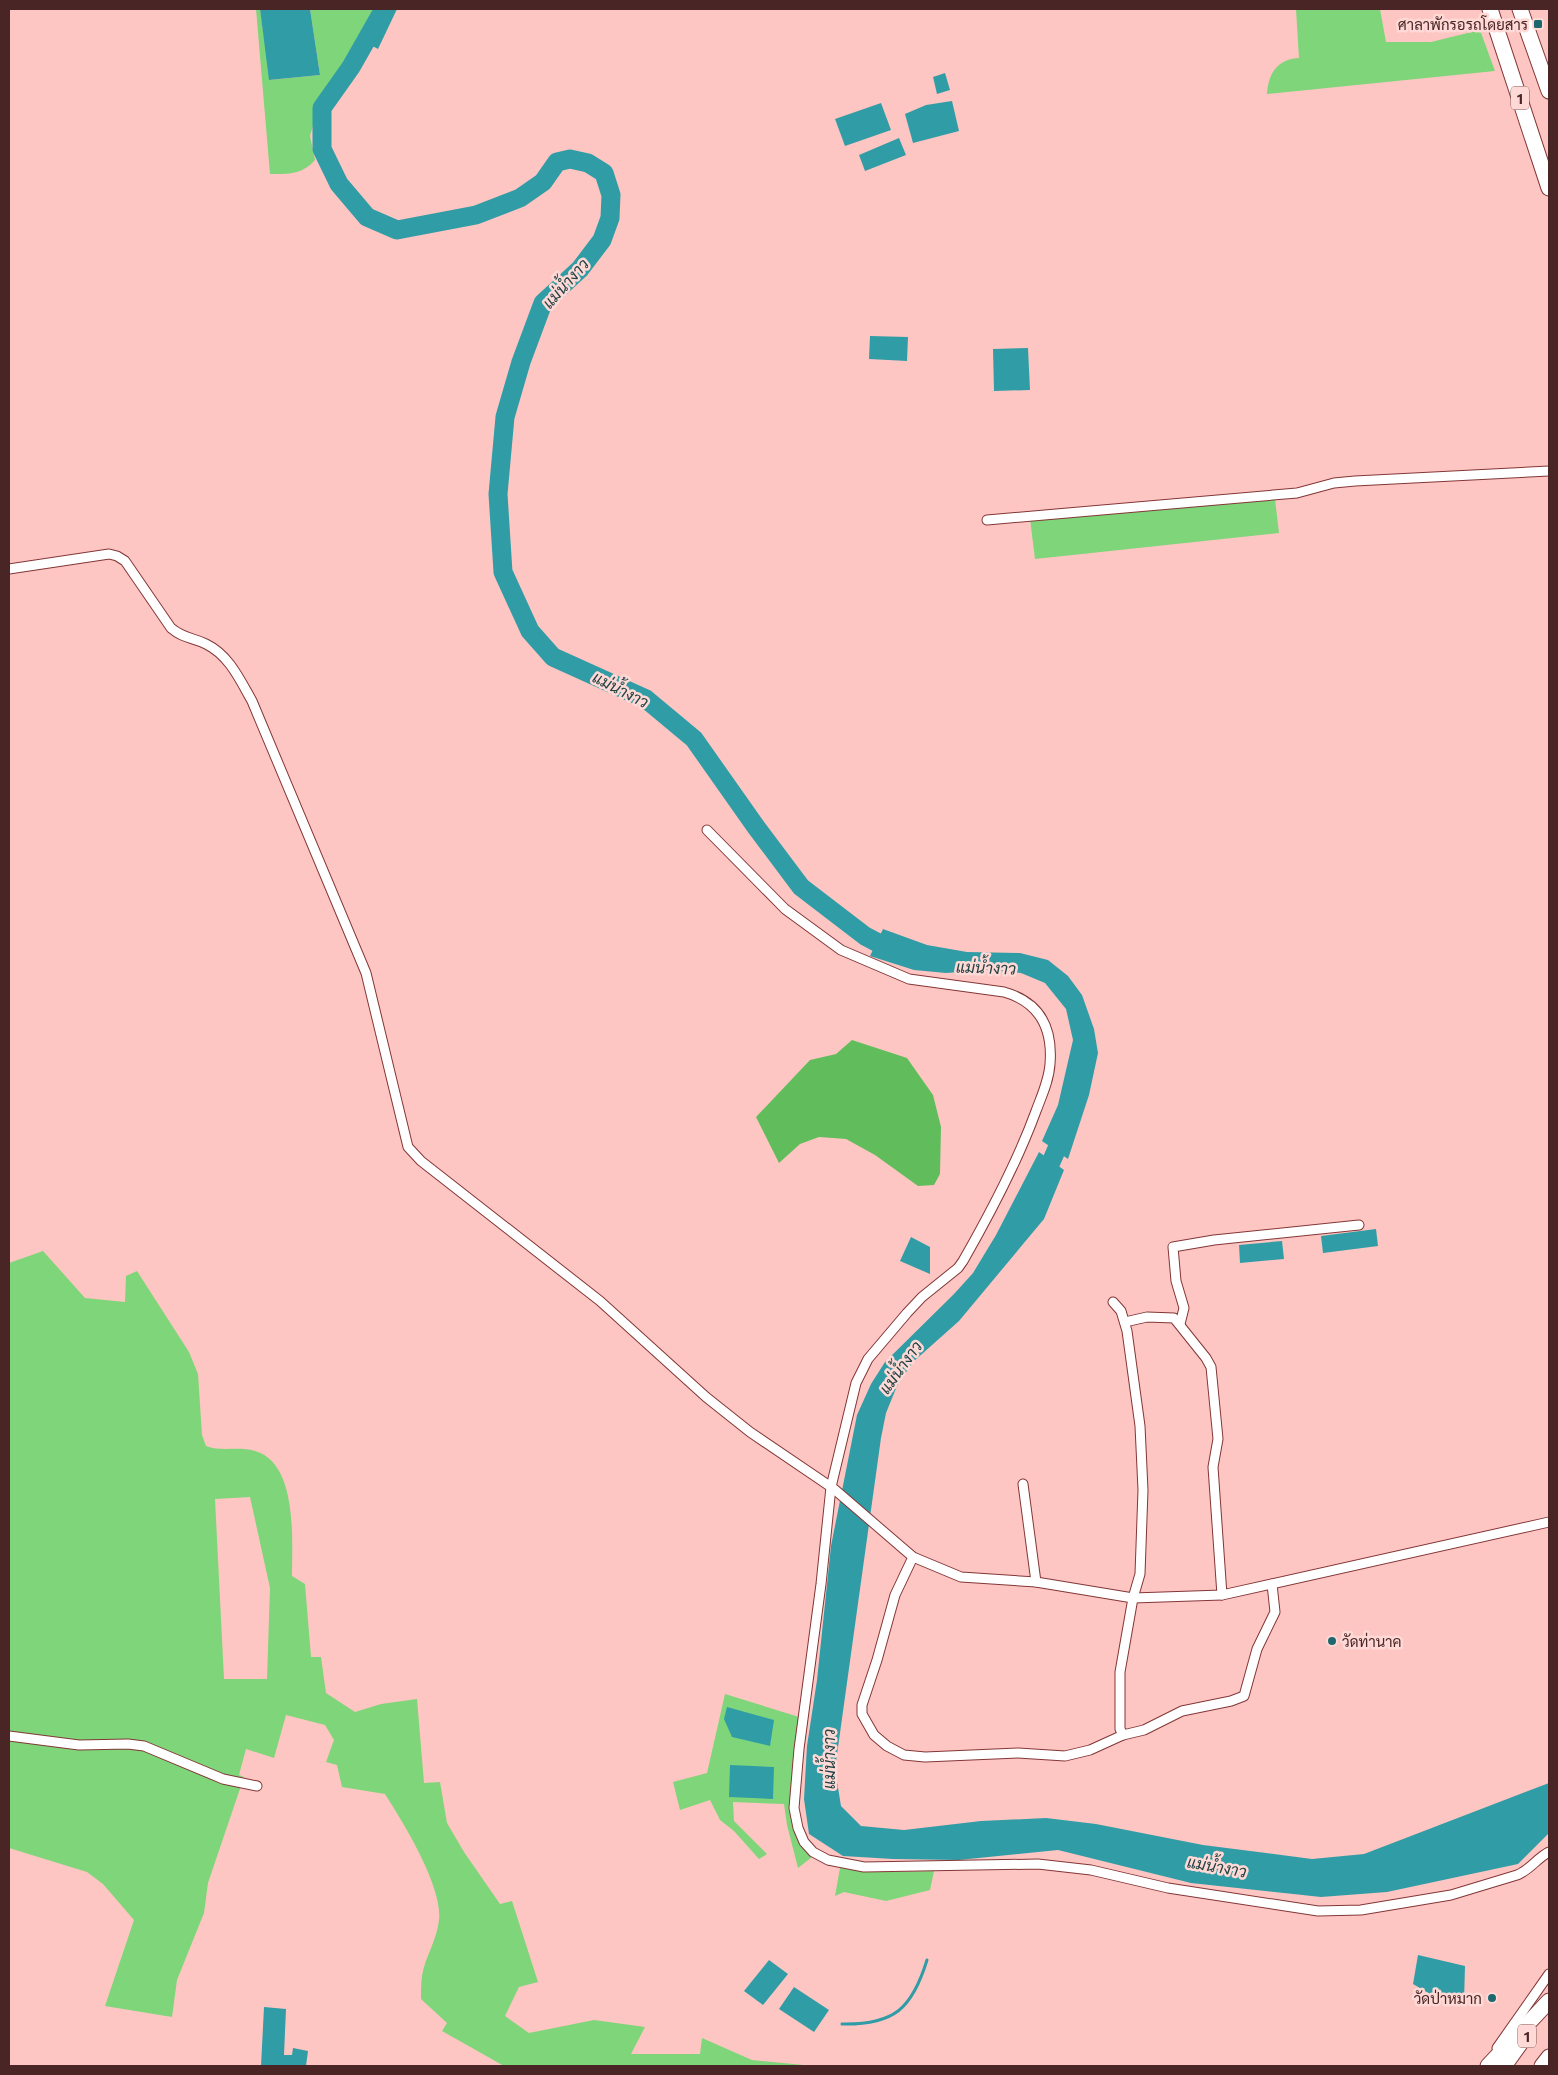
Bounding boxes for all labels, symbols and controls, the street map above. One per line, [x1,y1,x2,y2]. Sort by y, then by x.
place label: ศาลาพักรอรถโดยสาร [1398,15,1528,33]
marker: ศาลาพักรอรถโดยสาร [1532,18,1544,30]
road number: 1 [1511,86,1529,110]
water label: แม่น้ำงาว [535,252,592,312]
water label: แม่น้ำงาว [590,663,654,711]
water label: แม่น้ำงาว [956,952,1017,978]
water label: แม่น้ำงาว [871,1335,925,1397]
place label: วัดท่านาค [1342,1632,1402,1650]
marker: วัดท่านาค [1326,1635,1338,1647]
water label: แม่น้ำงาว [815,1729,838,1789]
water label: แม่น้ำงาว [1186,1847,1249,1881]
place label: วัดป่าหมาก [1414,1989,1482,2007]
marker: วัดป่าหมาก [1486,1992,1498,2004]
road number: 1 [1518,2024,1536,2048]

